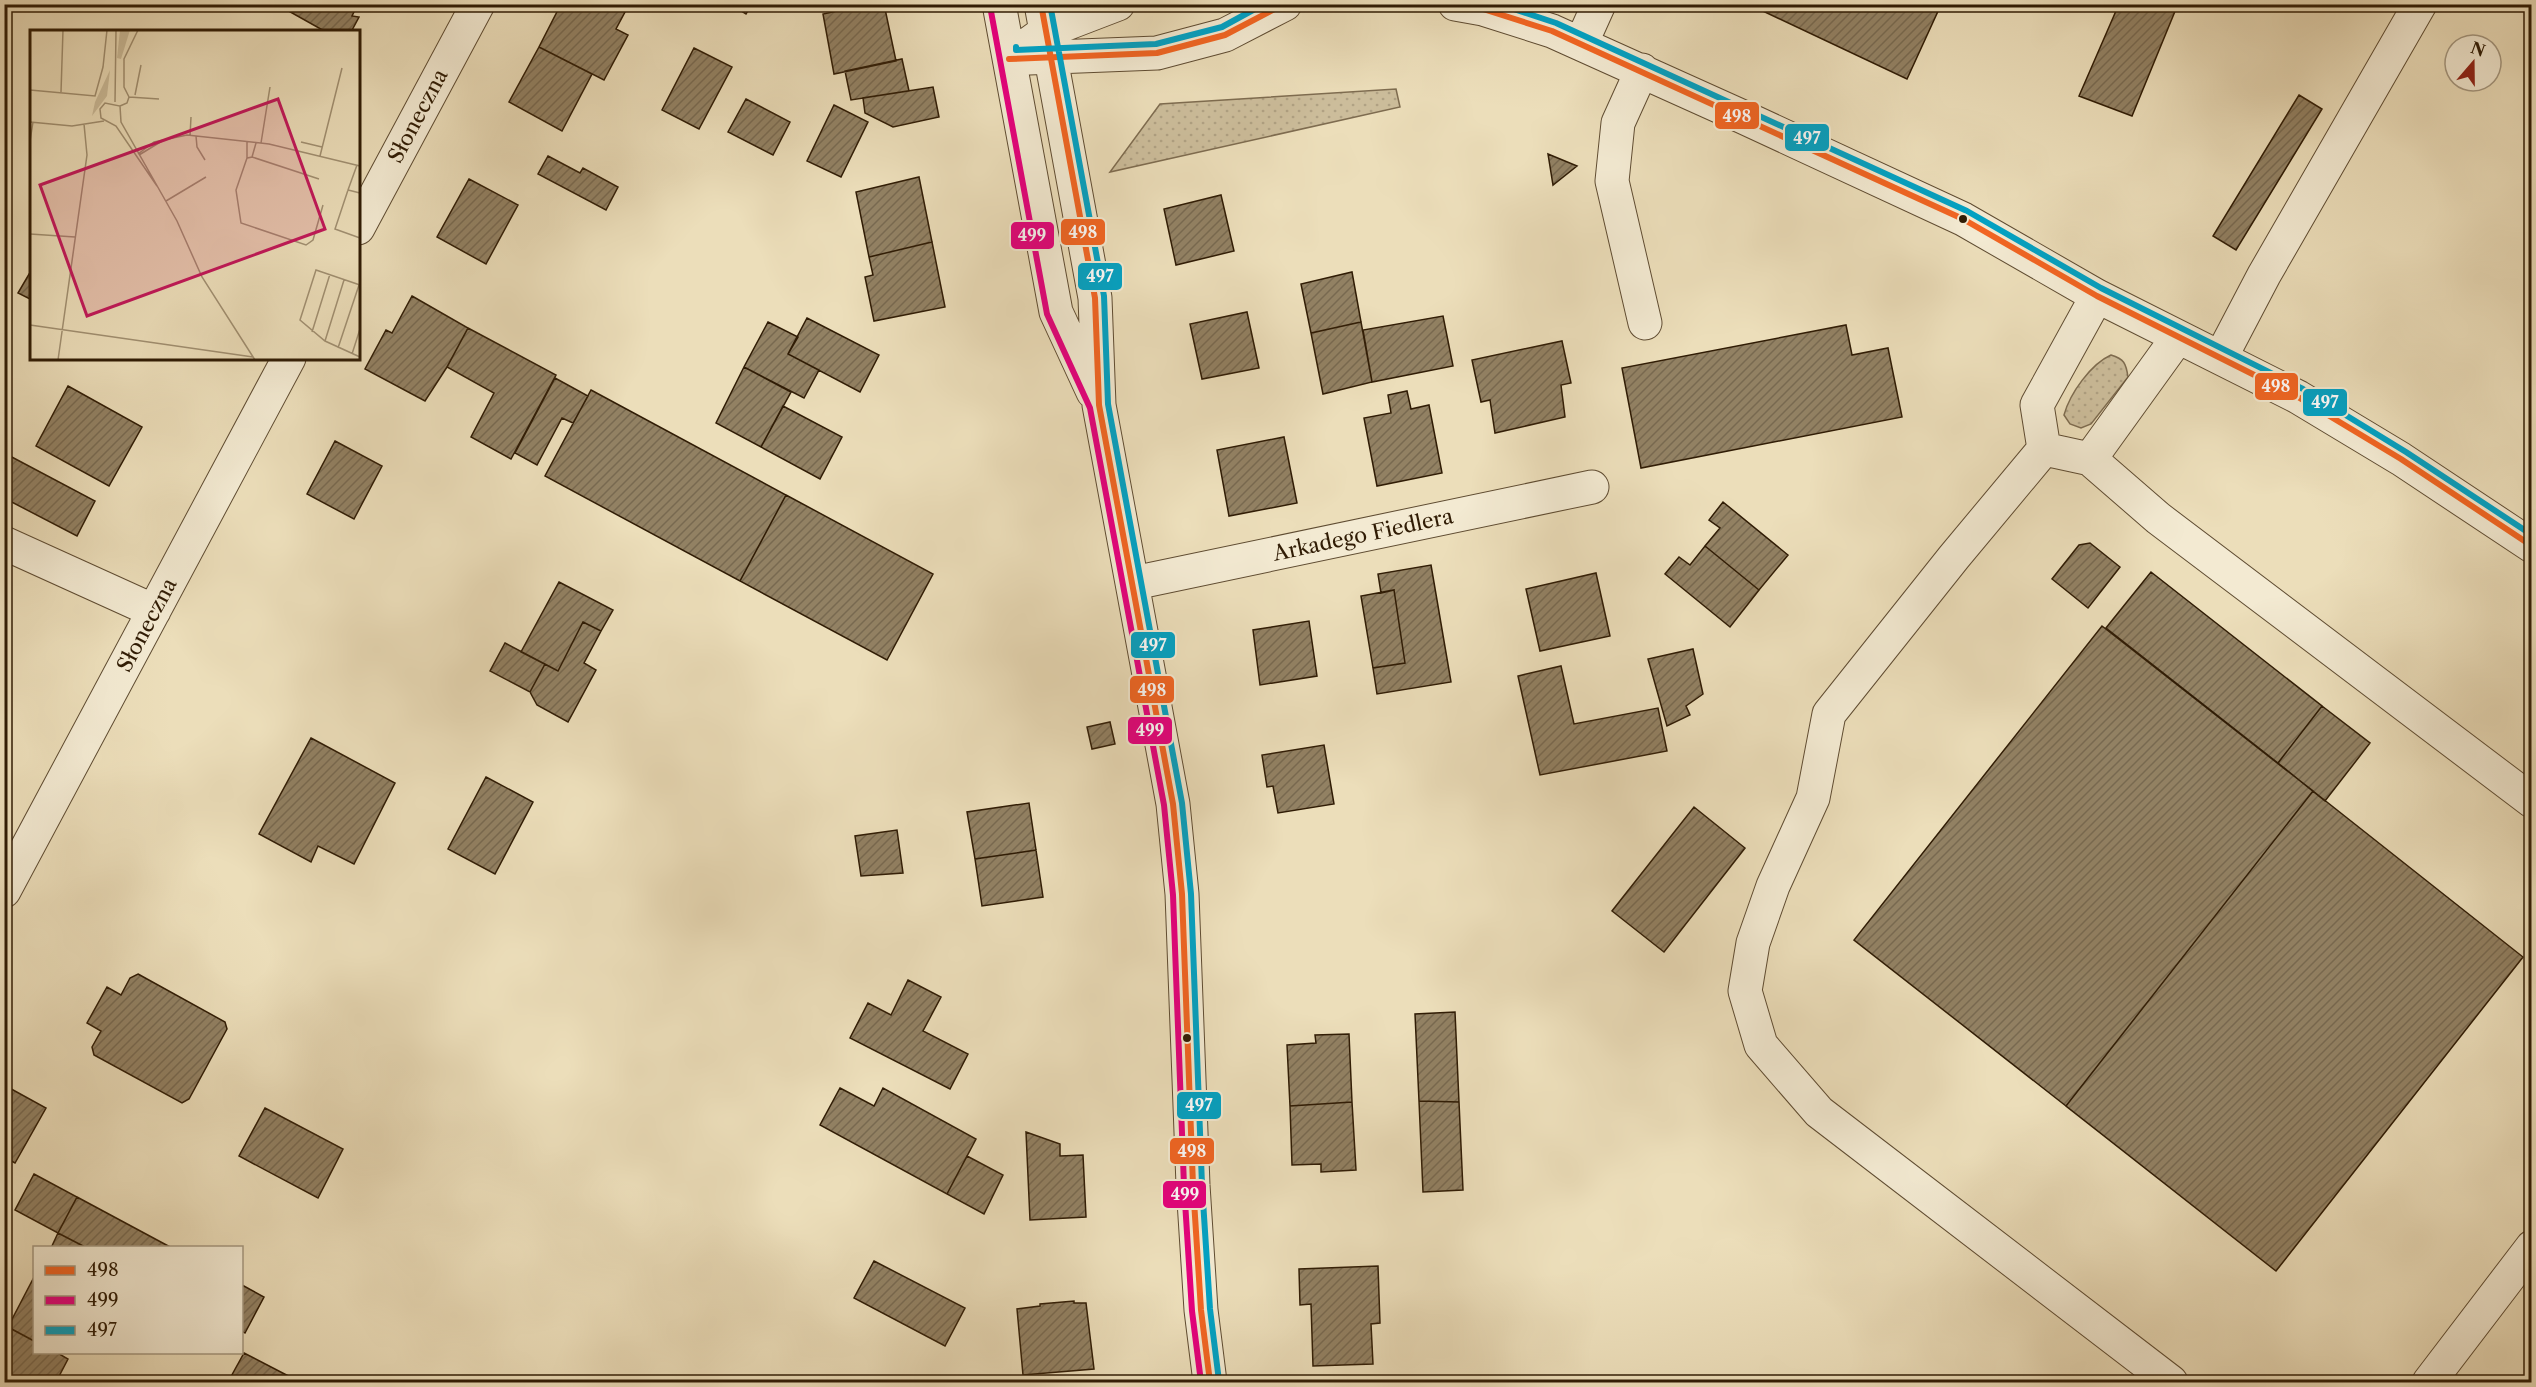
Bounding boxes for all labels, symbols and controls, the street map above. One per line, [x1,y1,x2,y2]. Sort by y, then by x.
inset map [30,30,360,360]
north arrow [2443,33,2503,93]
text: N [2468,37,2488,61]
street label: Słoneczna [382,64,453,167]
line badge: 498 [1714,101,1760,130]
text: 498 [1723,106,1752,126]
line badge: 497 [1784,123,1830,152]
text: 497 [1793,128,1821,148]
unlabelled marker [1957,213,1969,225]
line badge: 498 [1060,218,1106,246]
line badge: 499 [1010,221,1055,250]
text: 498 [1069,222,1098,242]
text: 499 [1018,225,1046,245]
line badge: 497 [1077,262,1123,291]
text: 497 [1086,266,1114,286]
line badge: 498 [2254,372,2299,401]
text: 498 [2262,376,2291,396]
line badge: 497 [2302,388,2348,417]
text: 497 [2311,392,2339,412]
street label: Arkadego Fiedlera [1270,503,1456,566]
street label: Słoneczna [111,573,182,676]
line badge: 497 [1130,631,1176,659]
text: 497 [1139,635,1167,655]
line badge: 498 [1129,675,1175,704]
text: 498 [1138,680,1167,700]
line badge: 499 [1127,716,1173,745]
text: 499 [1136,720,1164,740]
unlabelled marker [1181,1032,1193,1044]
line badge: 497 [1176,1091,1222,1120]
text: 497 [1185,1095,1213,1115]
line badge: 498 [1169,1137,1215,1165]
text: 498 [1178,1141,1207,1161]
line badge: 499 [1162,1180,1207,1209]
text: 499 [1171,1184,1199,1204]
legend [33,1246,243,1354]
text: 498 [87,1259,119,1281]
text: 499 [87,1289,119,1311]
text: 497 [87,1319,117,1341]

